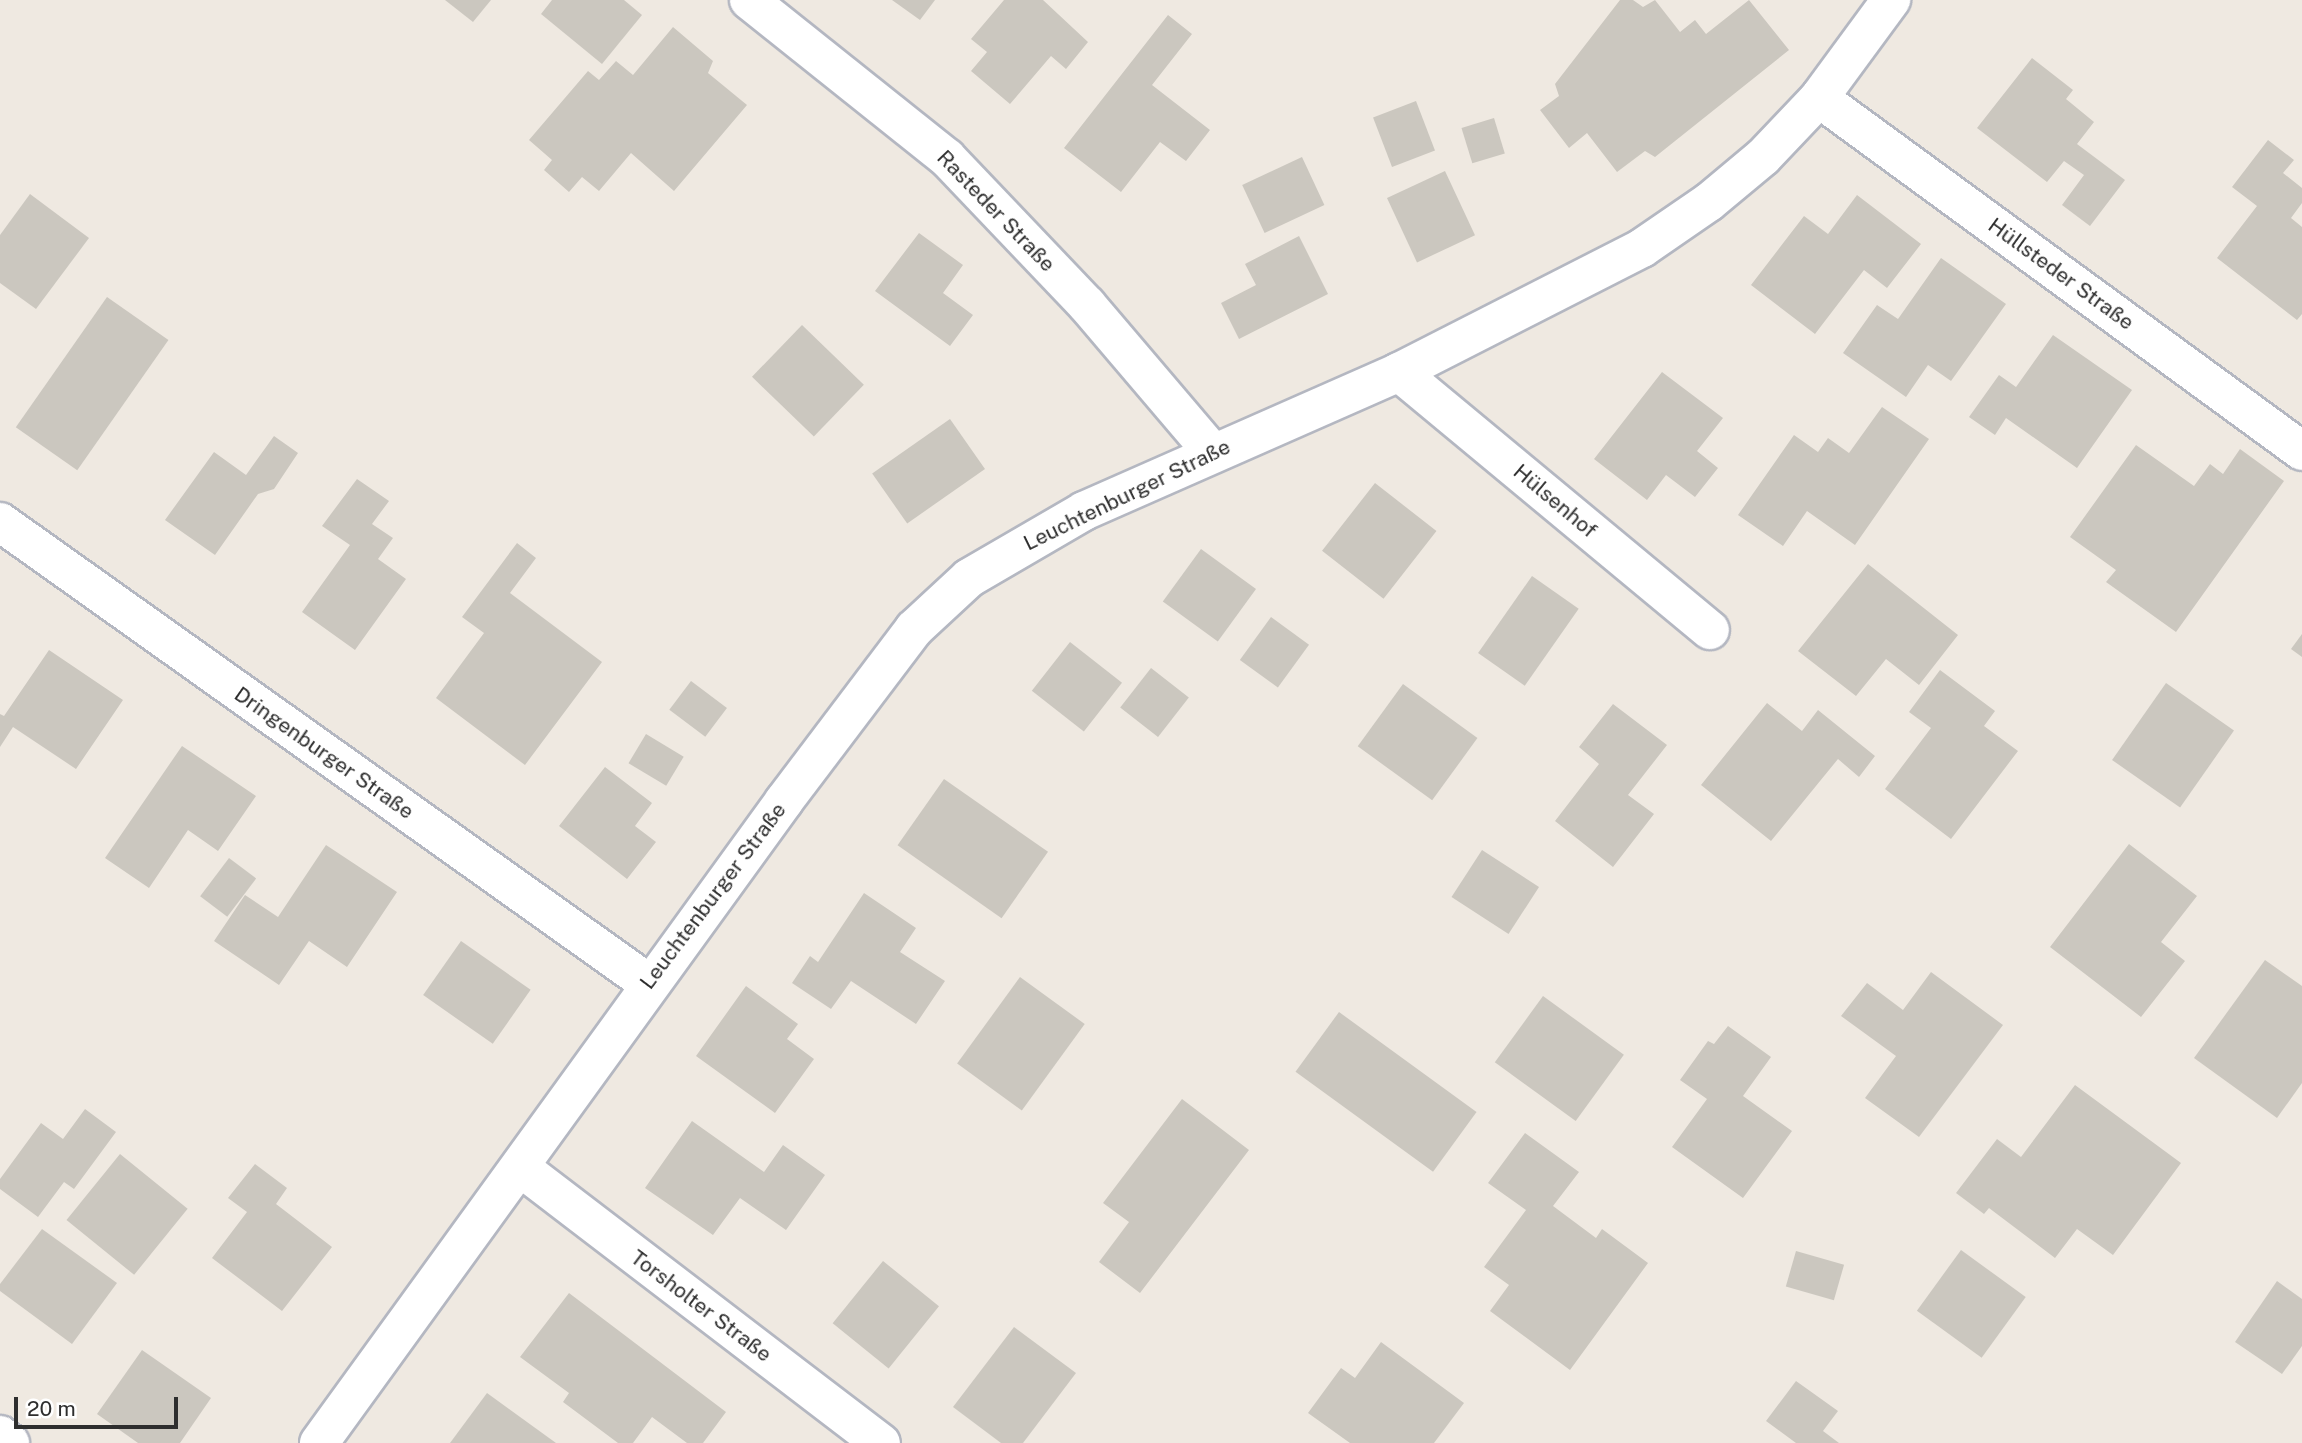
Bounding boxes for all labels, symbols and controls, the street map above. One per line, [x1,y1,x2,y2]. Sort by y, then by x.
street label: Rasteder Straße [932,145,1060,277]
street label: Hüllsteder Straße [1983,213,2139,335]
street label: Leuchtenburger Straße [1020,434,1234,556]
street label: Hülsenhof [1508,459,1602,543]
street label: Dringenburger Straße [229,682,419,824]
street label: Leuchtenburger Straße [635,798,791,994]
street label: Torsholter Straße [626,1245,776,1367]
scale bar [18,1384,182,1428]
text: 20 m [27,1396,76,1421]

